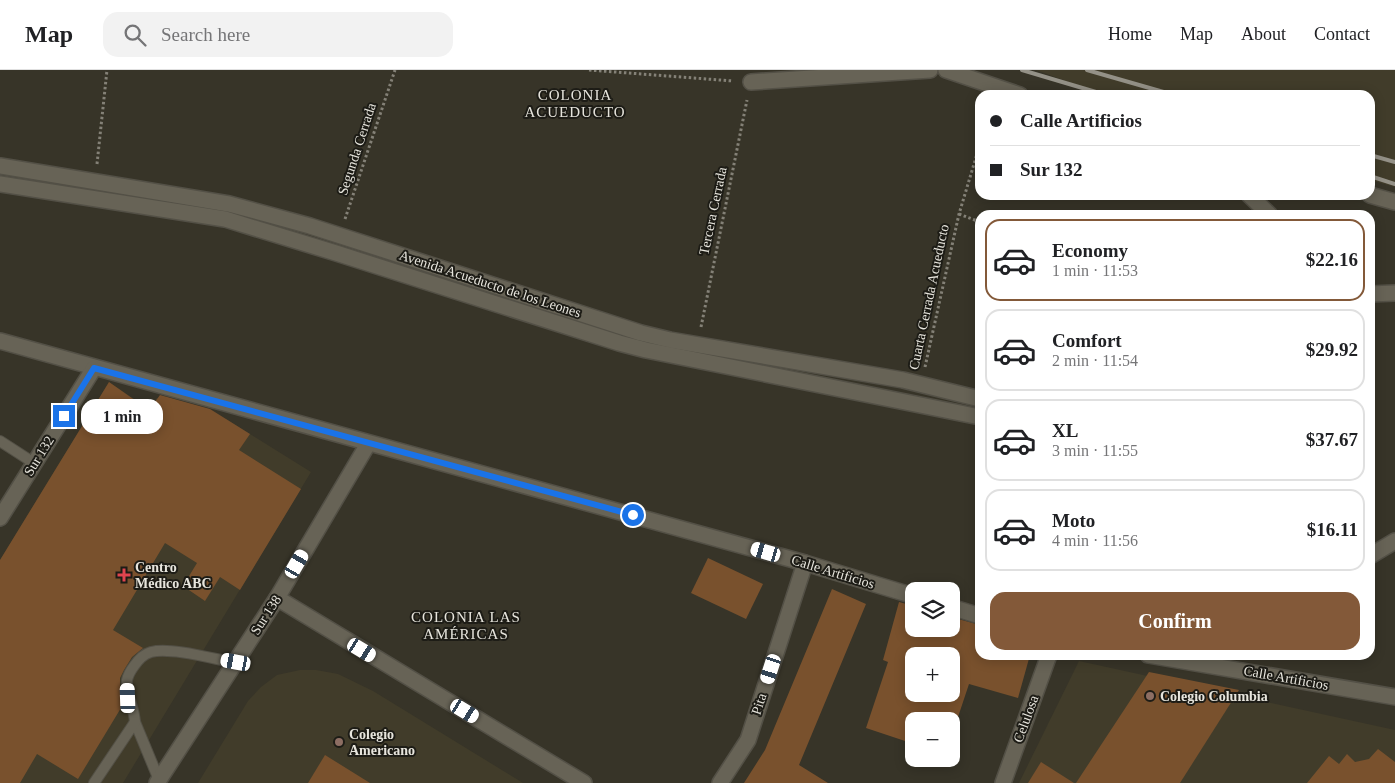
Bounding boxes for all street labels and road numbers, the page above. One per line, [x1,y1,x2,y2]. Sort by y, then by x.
street label: Segunda Cerrada [335,100,379,197]
street label: Tercera Cerrada [696,165,730,256]
street label: Cuarta Cerrada Acueducto [906,223,952,371]
street label: Avenida Acueducto de los Leones [397,247,583,321]
street label: Sur 132 [21,433,57,479]
street label: Calle Artificios [790,552,876,592]
street label: Sur 138 [248,592,284,638]
street label: Calle Artificios [1242,663,1330,693]
street label: Pita [749,691,770,717]
street label: Celulosa [1011,693,1042,745]

